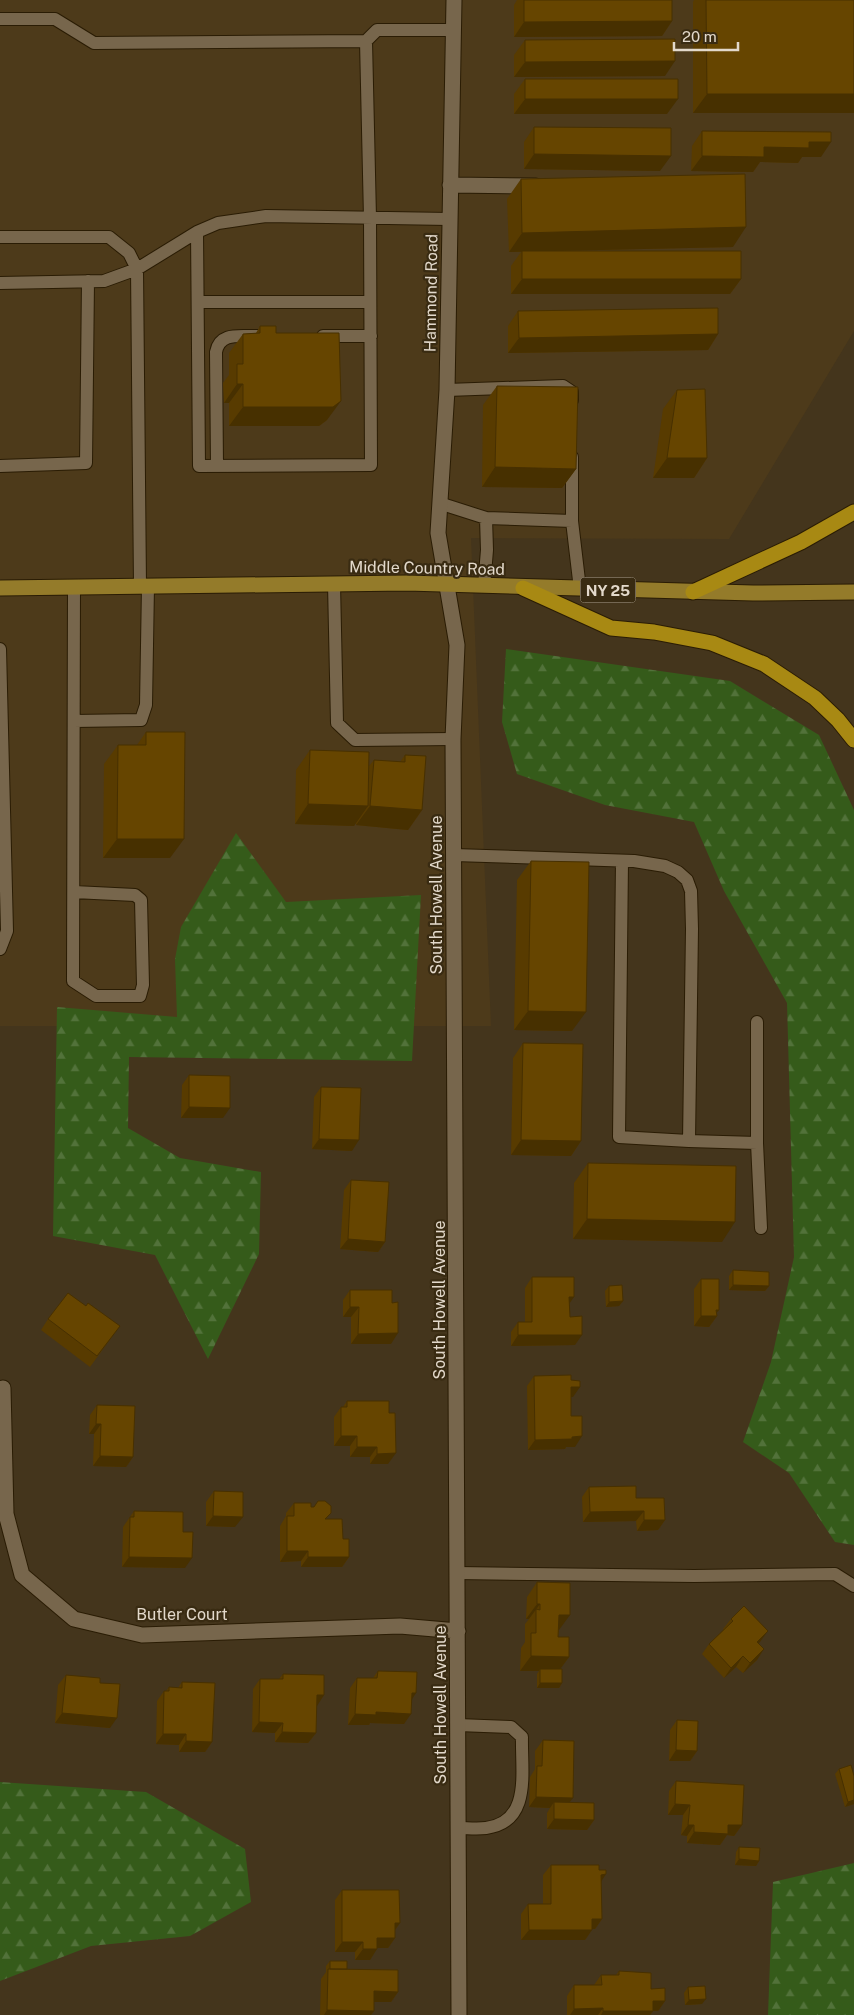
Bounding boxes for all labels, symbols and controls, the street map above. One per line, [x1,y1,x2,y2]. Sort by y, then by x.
scale bar [674,20,738,52]
text: 20 m [682,28,717,45]
street label: Hammond Road [420,234,442,352]
street label: Middle Country Road [349,557,505,579]
road number: NY 25 [580,578,636,602]
street label: South Howell Avenue [427,815,446,975]
street label: South Howell Avenue [430,1220,449,1380]
street label: Butler Court [136,1605,228,1624]
street label: South Howell Avenue [431,1625,450,1785]

